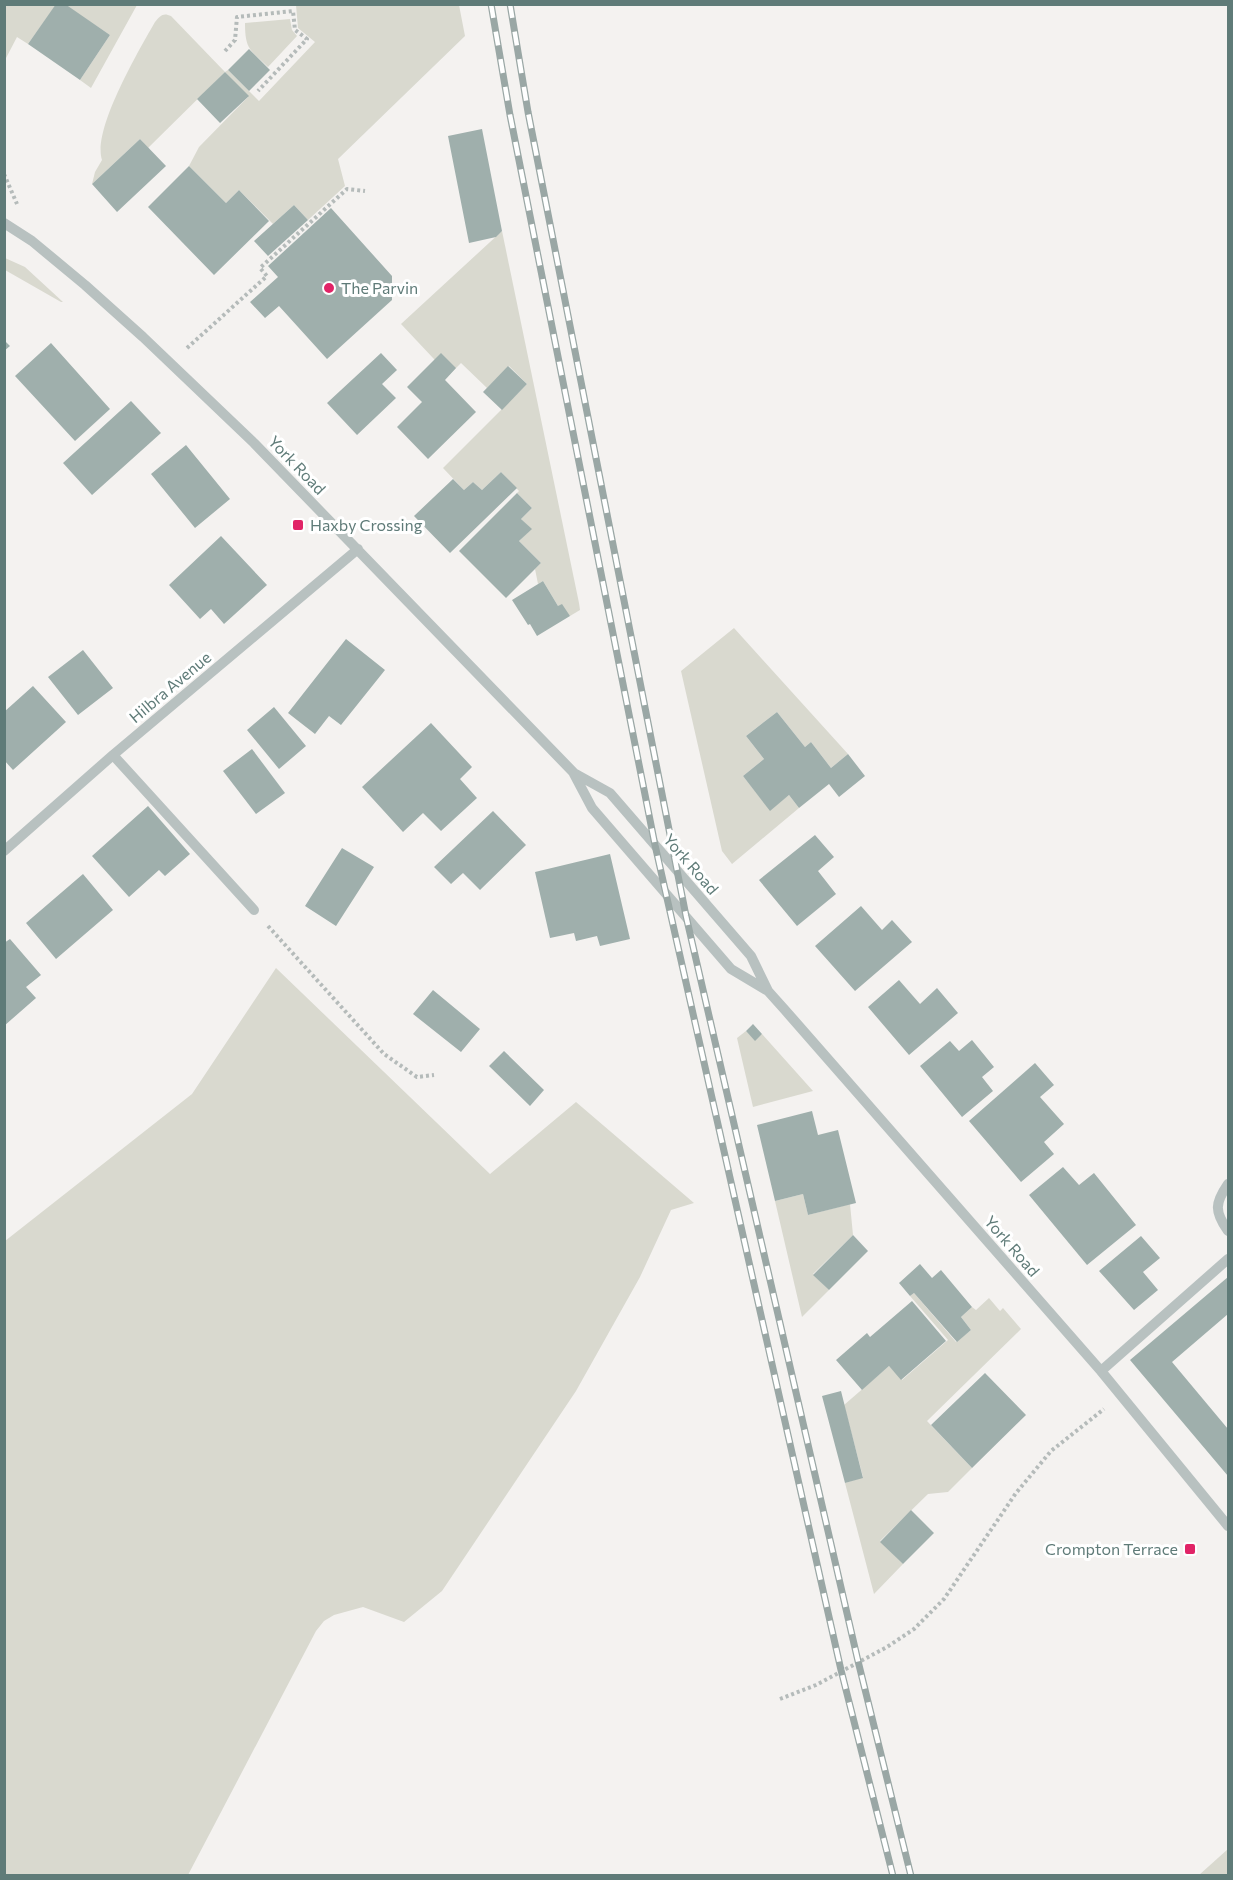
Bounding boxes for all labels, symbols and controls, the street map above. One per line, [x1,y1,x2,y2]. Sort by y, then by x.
place label: The Parvin [341,278,418,297]
marker: The Parvin [322,281,336,295]
street label: York Road [265,431,330,498]
place label: Haxby Crossing [310,515,423,534]
marker: Haxby Crossing [291,518,305,532]
street label: Hilbra Avenue [125,647,214,726]
street label: York Road [660,830,723,898]
street label: York Road [981,1212,1044,1280]
place label: Crompton Terrace [1045,1539,1178,1558]
marker: Crompton Terrace [1183,1542,1197,1556]

